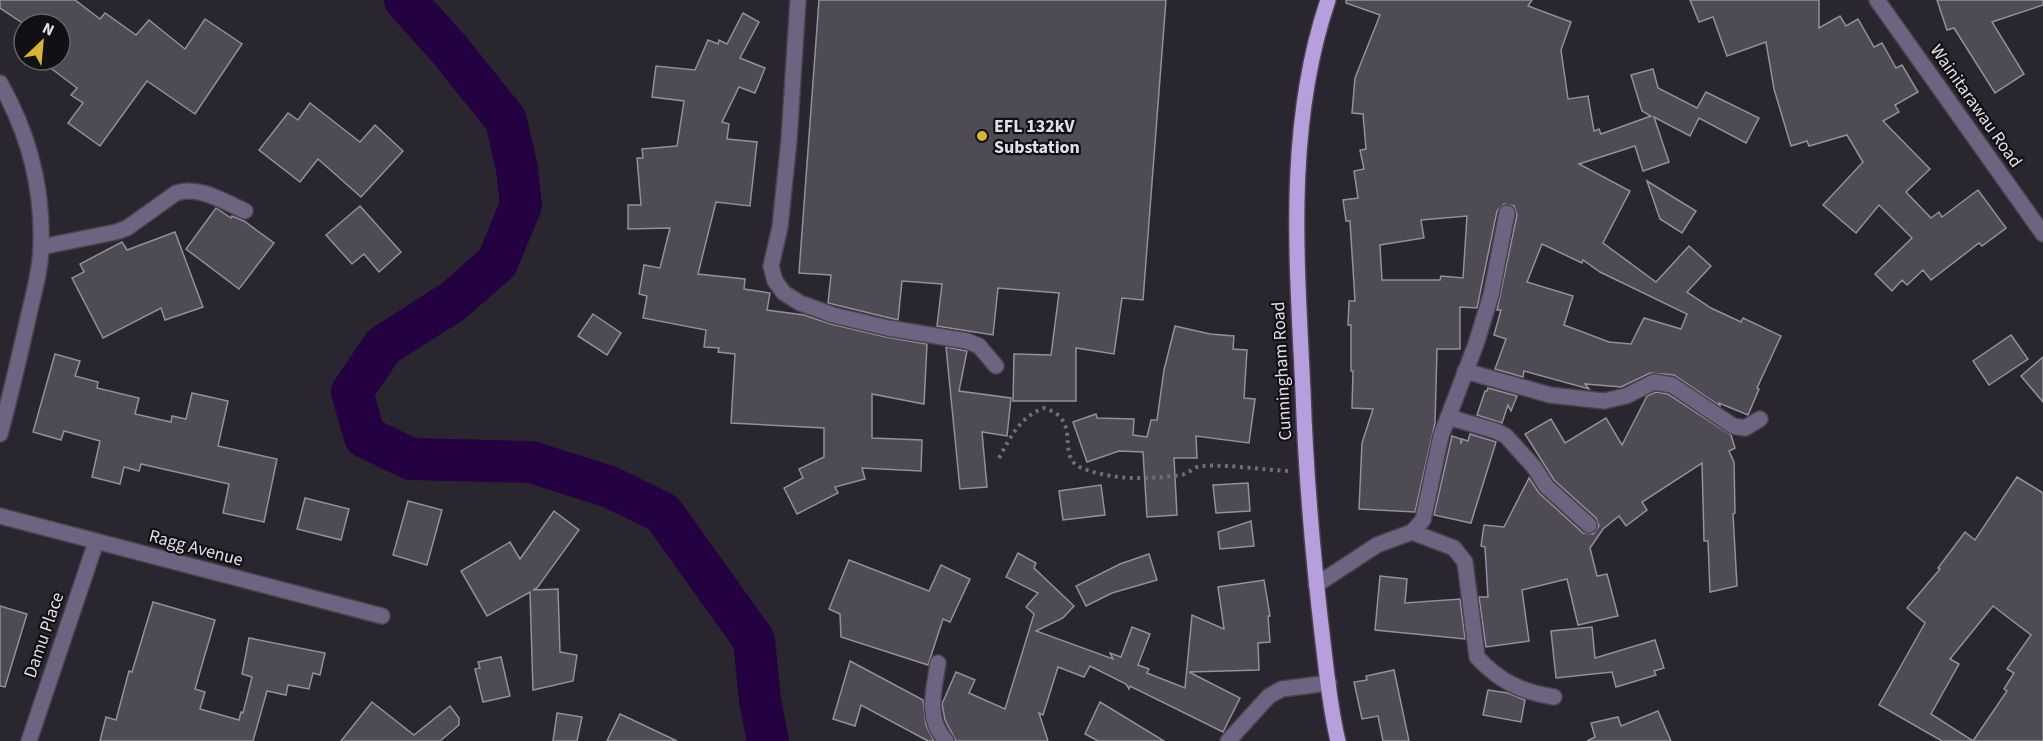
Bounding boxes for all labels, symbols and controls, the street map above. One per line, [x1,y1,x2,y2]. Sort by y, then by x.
north arrow [12,12,72,72]
text: N [39,17,58,42]
street label: Wainitarawau Road [1924,39,2028,173]
place label: EFL 132kV Substation [994,114,1080,160]
marker: EFL 132kV Substation [975,129,989,143]
street label: Cunningham Road [1266,301,1298,441]
street label: Ragg Avenue [146,523,246,573]
street label: Damu Place [18,589,70,681]

